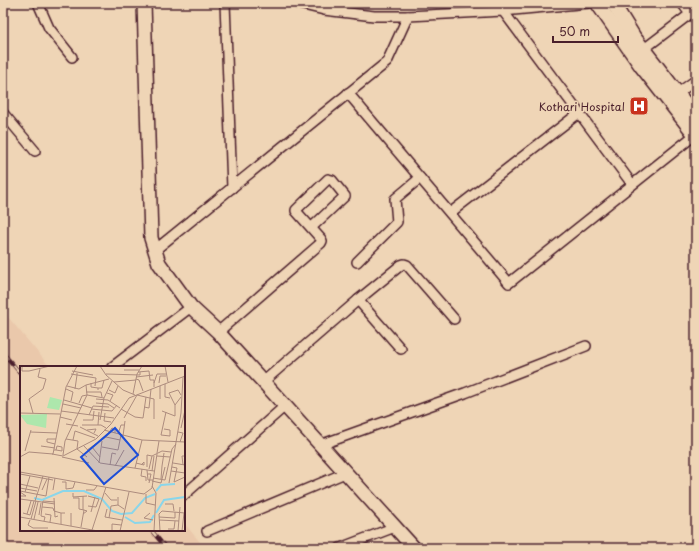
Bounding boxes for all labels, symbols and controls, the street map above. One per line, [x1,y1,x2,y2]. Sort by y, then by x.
scale bar [553,18,618,44]
text: 50 m [559,22,590,40]
hospital icon: Kothari Hospital [628,95,650,117]
place label: Kothari Hospital [539,98,625,115]
inset map [20,366,185,531]

